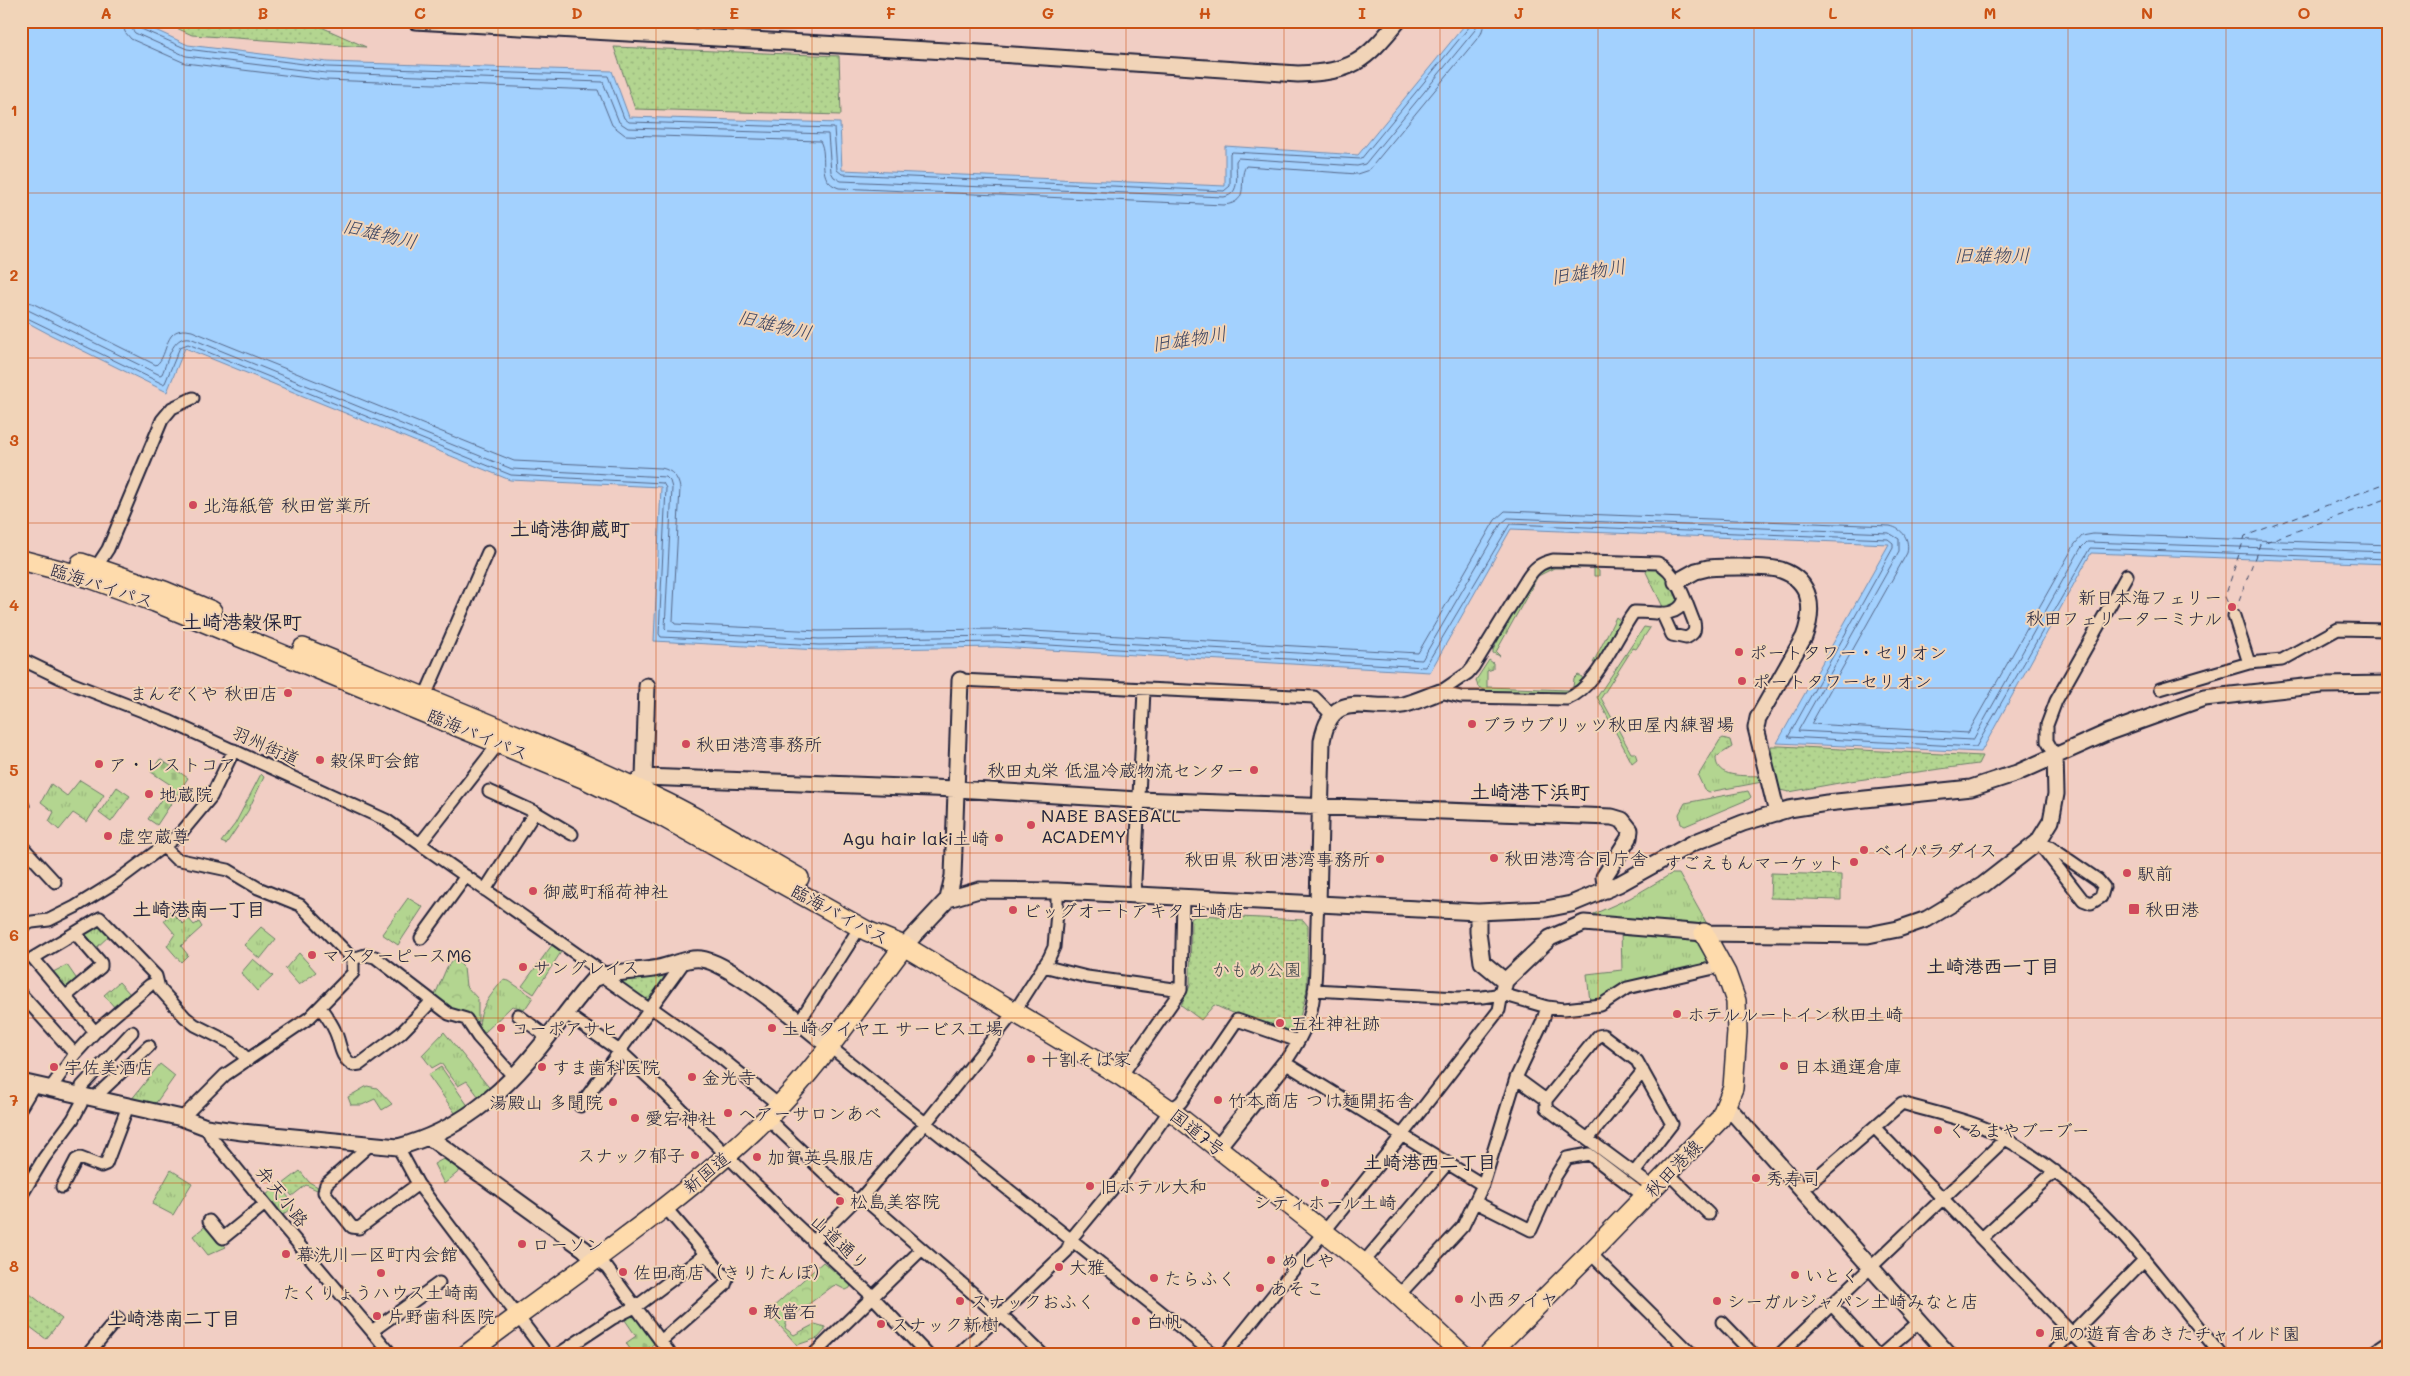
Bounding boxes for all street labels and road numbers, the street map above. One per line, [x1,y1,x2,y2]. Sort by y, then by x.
street label: 臨海バイパス [47,557,157,613]
street label: 臨海バイパス [424,703,532,765]
street label: 羽州街道 [228,719,304,771]
street label: 臨海バイパス [787,878,893,950]
street label: 国道7号 [1165,1103,1231,1161]
street label: 秋田港線 [1639,1134,1707,1202]
street label: 新国道 [677,1146,735,1198]
street label: 弁天小路 [251,1160,315,1232]
street label: 山道通り [805,1209,875,1275]

